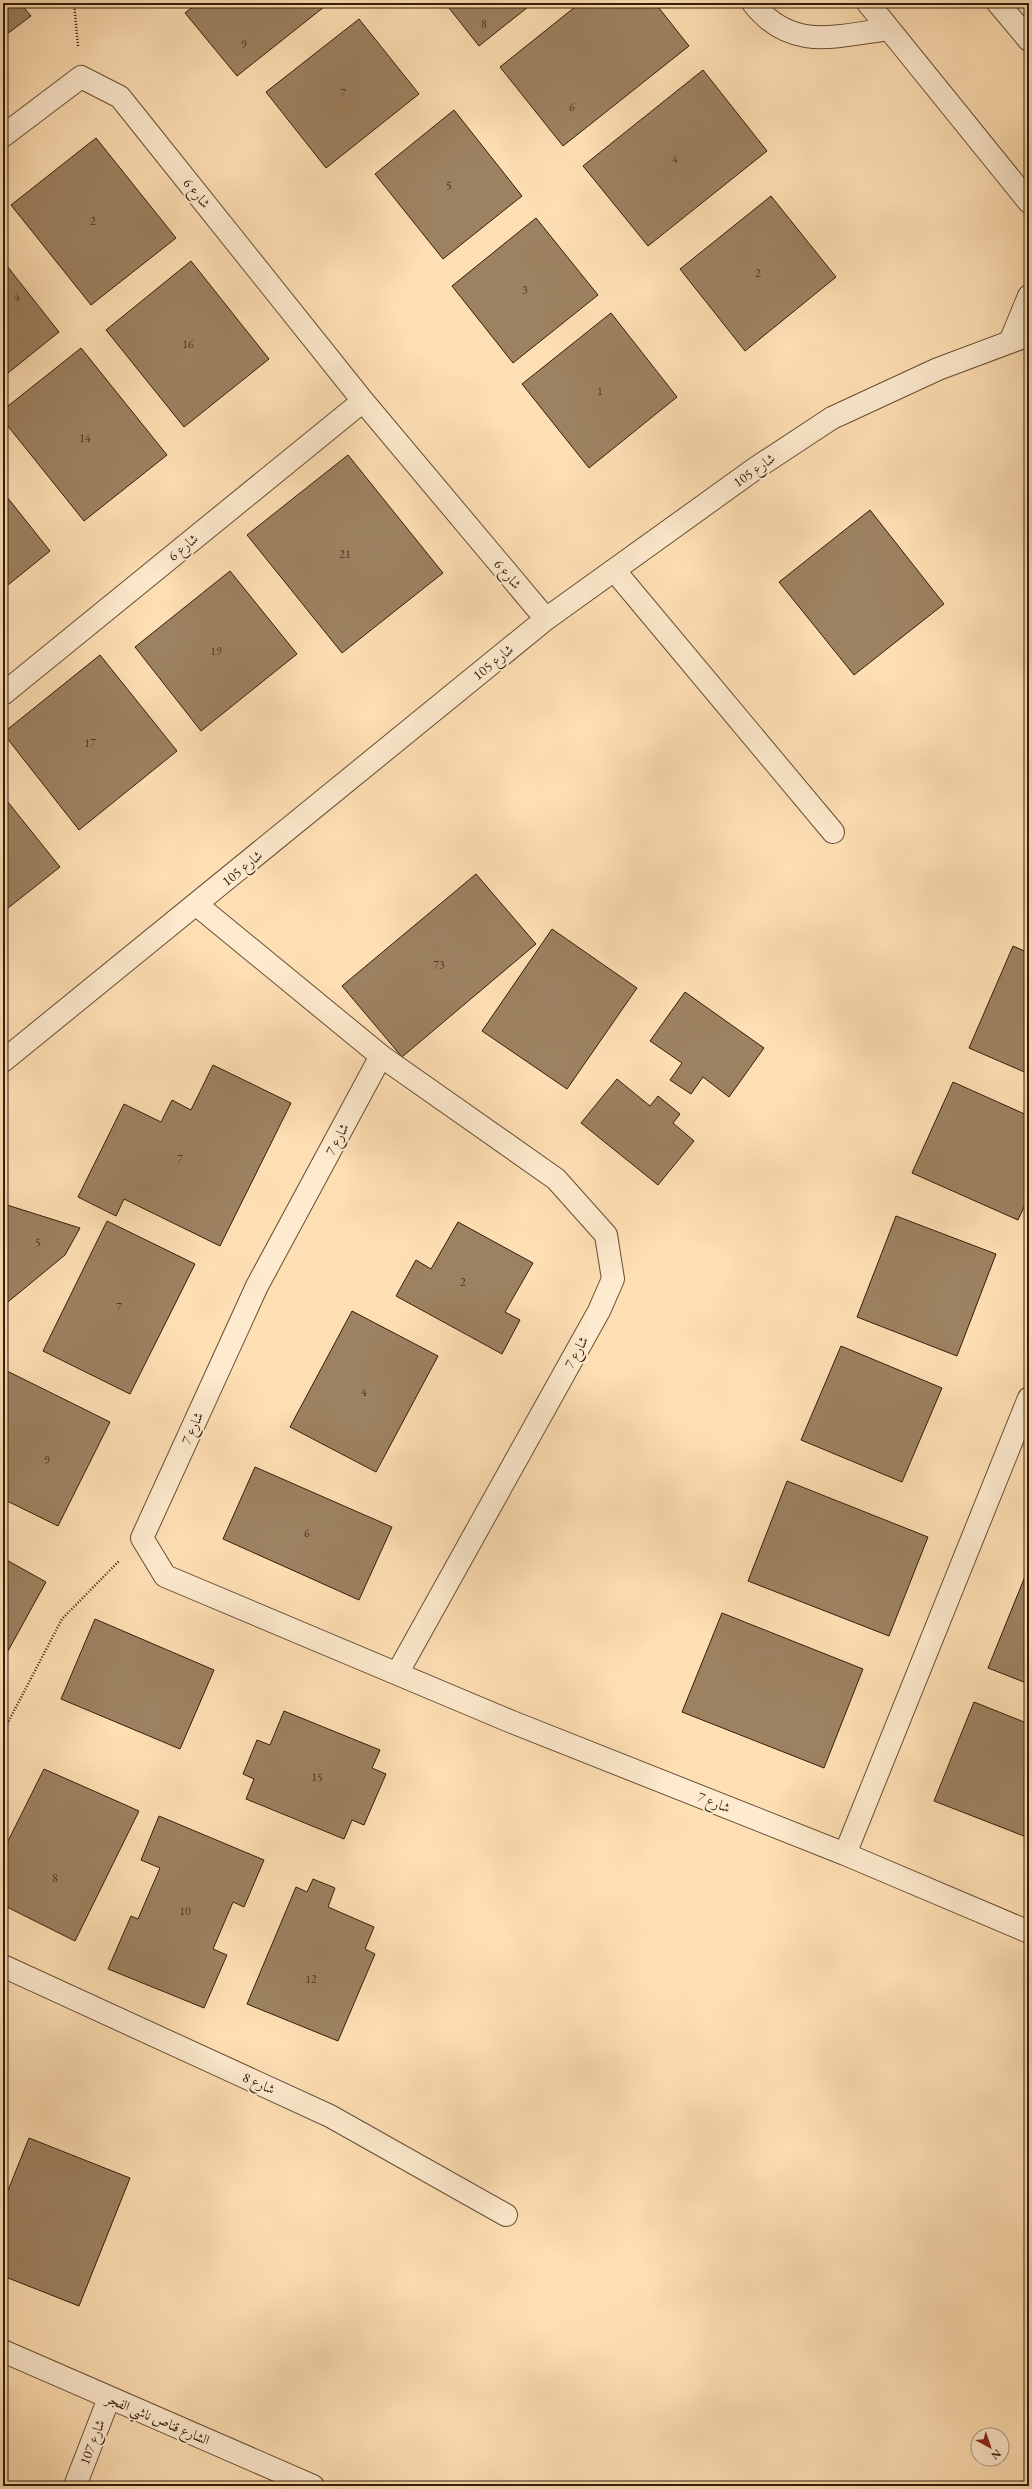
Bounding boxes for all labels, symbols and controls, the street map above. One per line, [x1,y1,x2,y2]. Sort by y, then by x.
house number: 8 [481,16,487,32]
house number: 9 [241,36,247,52]
house number: 7 [340,85,346,101]
house number: 6 [569,99,575,115]
house number: 4 [672,151,678,167]
street label: شارع 6 [177,174,215,214]
house number: 5 [446,177,452,193]
house number: 2 [90,213,96,229]
house number: 2 [755,265,761,281]
house number: 3 [522,282,528,298]
house number: 4 [14,289,20,305]
house number: 16 [182,336,194,352]
house number: 1 [597,383,603,399]
house number: 14 [79,430,91,446]
street label: شارع 105 [729,449,780,493]
street label: شارع 6 [164,529,204,567]
house number: 21 [339,546,351,562]
street label: شارع 6 [488,555,526,595]
street label: شارع 105 [469,640,519,686]
house number: 19 [210,643,222,659]
house number: 17 [84,735,96,751]
street label: شارع 105 [218,846,268,892]
house number: 73 [433,957,445,973]
street label: شارع 7 [321,1120,356,1160]
house number: 7 [177,1151,183,1167]
house number: 5 [35,1234,41,1250]
house number: 2 [460,1274,466,1290]
house number: 7 [116,1299,122,1315]
street label: شارع 7 [560,1333,595,1373]
house number: 4 [361,1384,367,1400]
street label: شارع 7 [177,1409,210,1448]
house number: 9 [44,1452,50,1468]
house number: 6 [304,1525,310,1541]
house number: 15 [311,1769,323,1785]
street label: شارع 7 [694,1787,733,1819]
house number: 8 [52,1870,58,1886]
house number: 10 [179,1903,191,1919]
house number: 12 [305,1971,317,1987]
street label: شارع 8 [239,2068,278,2101]
street label: الشارع قناص ناشي الفجر [100,2388,213,2454]
street label: شارع 107 [75,2417,112,2468]
north arrow [970,2427,1010,2467]
text: N [988,2446,1004,2463]

